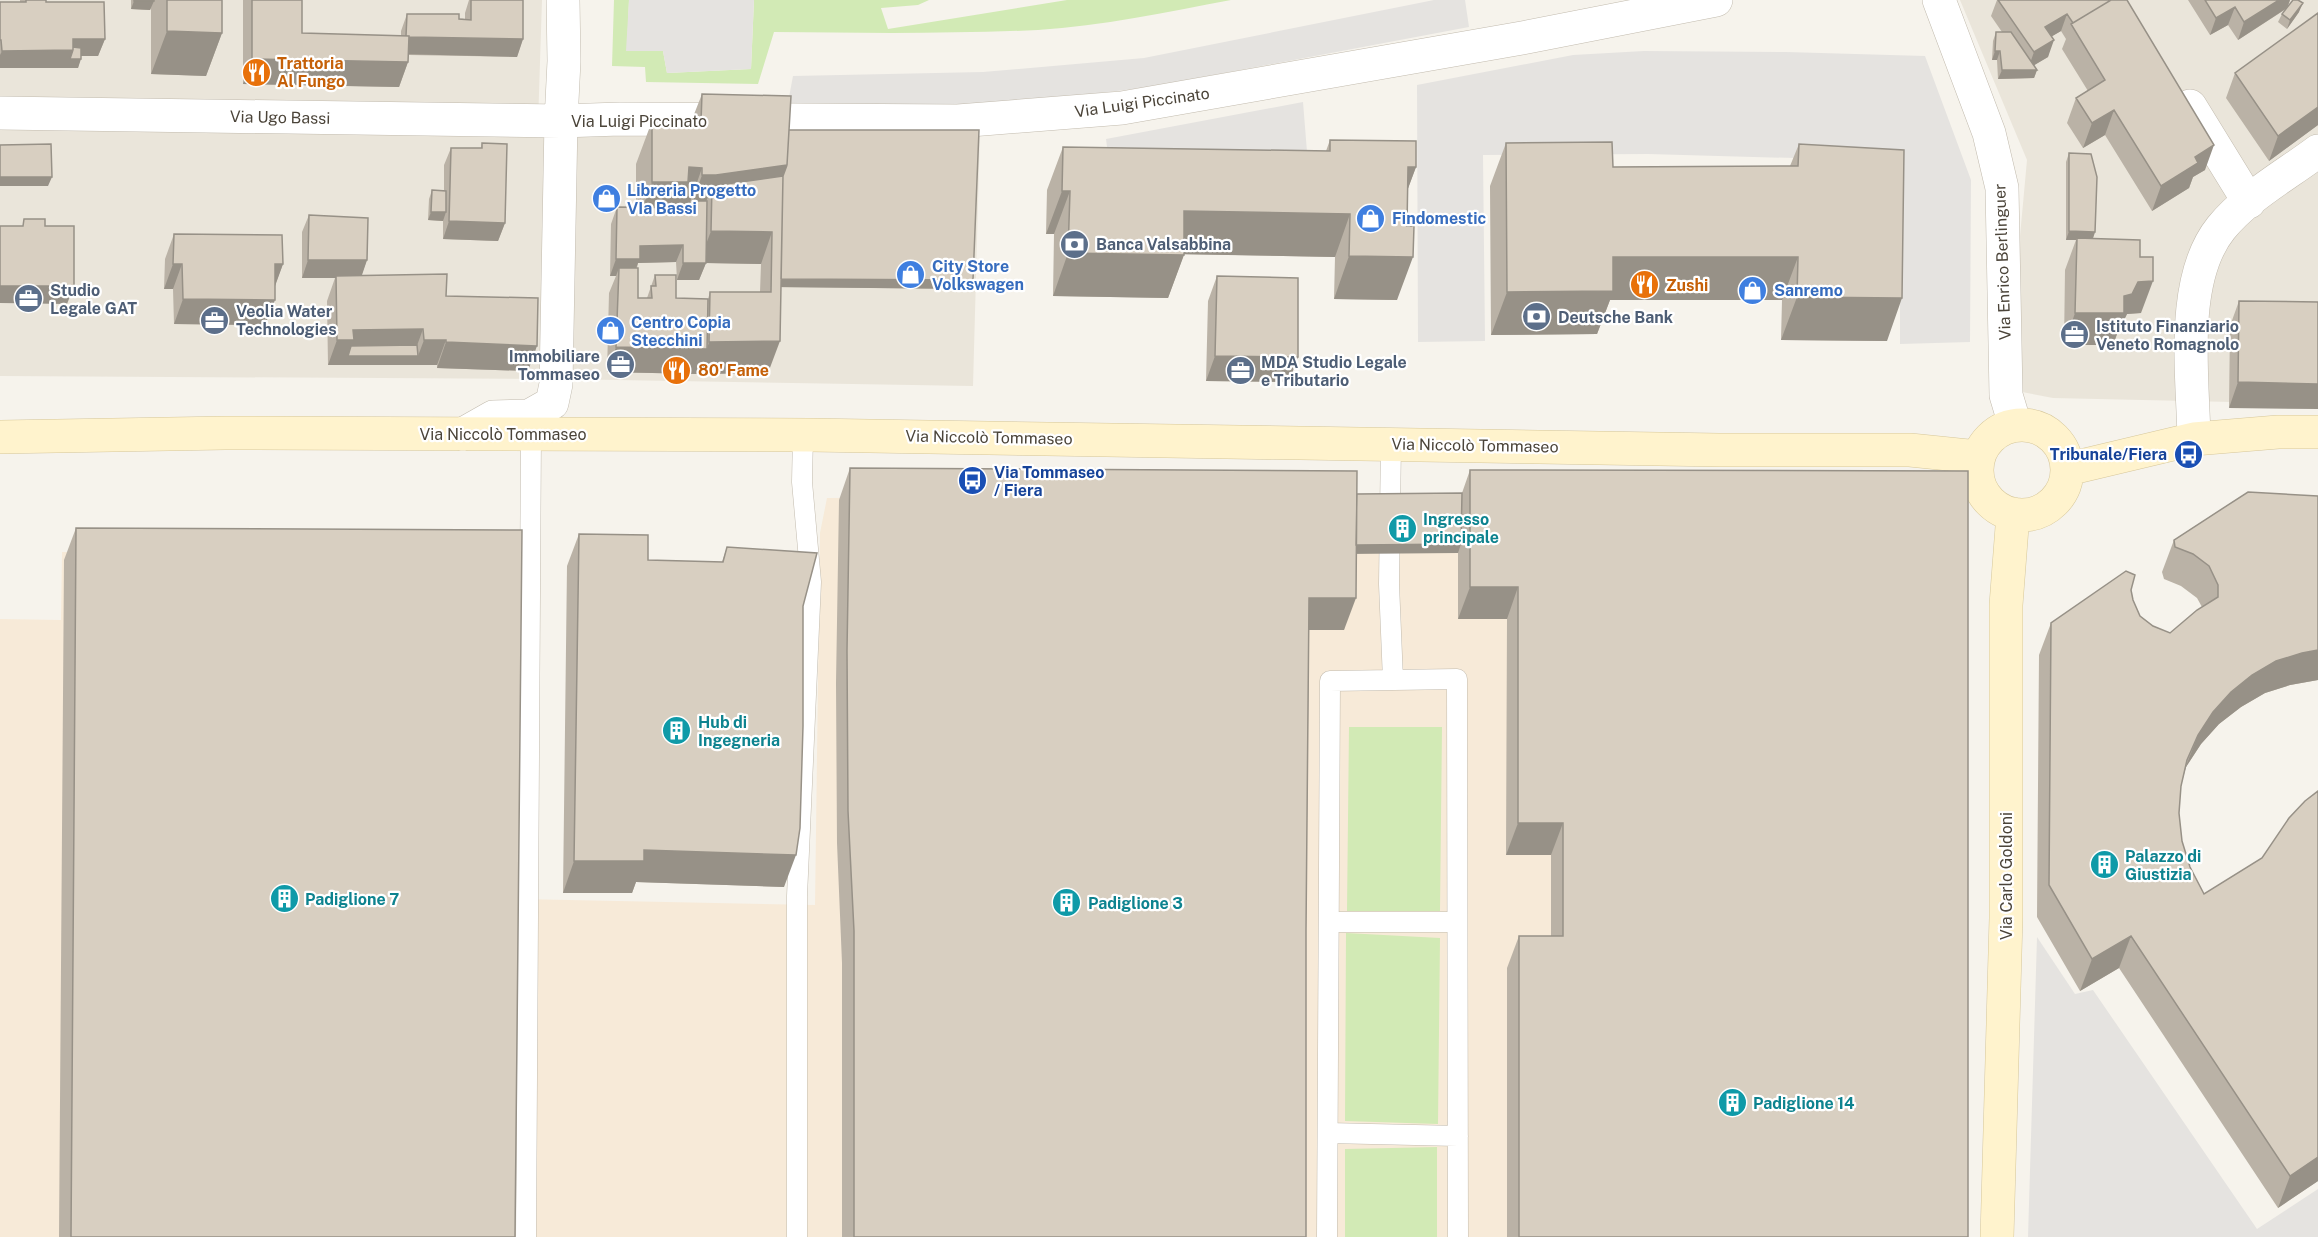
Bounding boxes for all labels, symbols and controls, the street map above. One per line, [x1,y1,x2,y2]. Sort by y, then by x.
place label: Trattoria Al Fungo [277,54,345,91]
restaurant icon: Trattoria Al Fungo [240,56,272,88]
street label: Via Luigi Piccinato [1073,84,1211,121]
street label: Via Ugo Bassi [230,107,330,128]
street label: Via Luigi Piccinato [571,112,707,131]
place label: Libreria Progetto VIa Bassi [627,181,756,218]
shop icon: Libreria Progetto VIa Bassi [590,183,622,215]
street label: Via Enrico Berlinguer [1990,183,2015,341]
shop icon: Findomestic [1355,202,1387,234]
place label: Findomestic [1392,209,1486,228]
bank icon: Banca Valsabbina [1059,228,1091,260]
place label: Banca Valsabbina [1096,235,1231,254]
place label: City Store Volkswagen [932,257,1024,294]
shop icon: City Store Volkswagen [895,259,927,291]
restaurant icon: Zushi [1629,269,1661,301]
shop icon: Sanremo [1737,274,1769,306]
place label: Zushi [1666,276,1708,295]
place label: Studio Legale GAT [50,281,137,318]
place label: Sanremo [1774,281,1843,300]
office icon: Studio Legale GAT [13,283,45,315]
bank icon: Deutsche Bank [1521,301,1553,333]
place label: Veolia Water Technologies [236,302,337,339]
office icon: Veolia Water Technologies [199,304,231,336]
place label: Deutsche Bank [1558,308,1673,327]
place label: Centro Copia Stecchini [631,313,731,350]
shop icon: Centro Copia Stecchini [594,315,626,347]
place label: Istituto Finanziario Veneto Romagnolo [2096,317,2239,354]
office icon: Istituto Finanziario Veneto Romagnolo [2059,319,2091,351]
place label: Immobiliare Tommaseo [509,347,600,384]
office icon: Immobiliare Tommaseo [605,349,637,381]
place label: MDA Studio Legale e Tributario [1261,353,1407,390]
restaurant icon: 80' Fame [661,354,693,386]
office icon: MDA Studio Legale e Tributario [1224,355,1256,387]
place label: 80' Fame [698,361,769,380]
street label: Via Niccolò Tommaseo [419,425,587,444]
street label: Via Niccolò Tommaseo [905,427,1073,448]
street label: Via Niccolò Tommaseo [1391,435,1559,456]
bus stop icon: Tribunale/Fiera [2172,438,2204,470]
place label: Tribunale/Fiera [2050,445,2167,464]
place label: Via Tommaseo / Fiera [994,463,1105,500]
bus stop icon: Via Tommaseo / Fiera [957,465,989,497]
place label: Ingresso principale [1423,510,1499,547]
building icon: Ingresso principale [1386,512,1418,544]
place label: Hub di Ingegneria [698,713,780,750]
building icon: Hub di Ingegneria [661,715,693,747]
street label: Via Carlo Goldoni [1997,812,2016,940]
place label: Palazzo di Giustizia [2125,847,2201,884]
building icon: Palazzo di Giustizia [2088,849,2120,881]
building icon: Padiglione 7 [268,883,300,915]
building icon: Padiglione 3 [1051,887,1083,919]
place label: Padiglione 7 [305,890,399,909]
place label: Padiglione 3 [1088,894,1183,913]
building icon: Padiglione 14 [1716,1087,1748,1119]
place label: Padiglione 14 [1753,1094,1855,1113]

